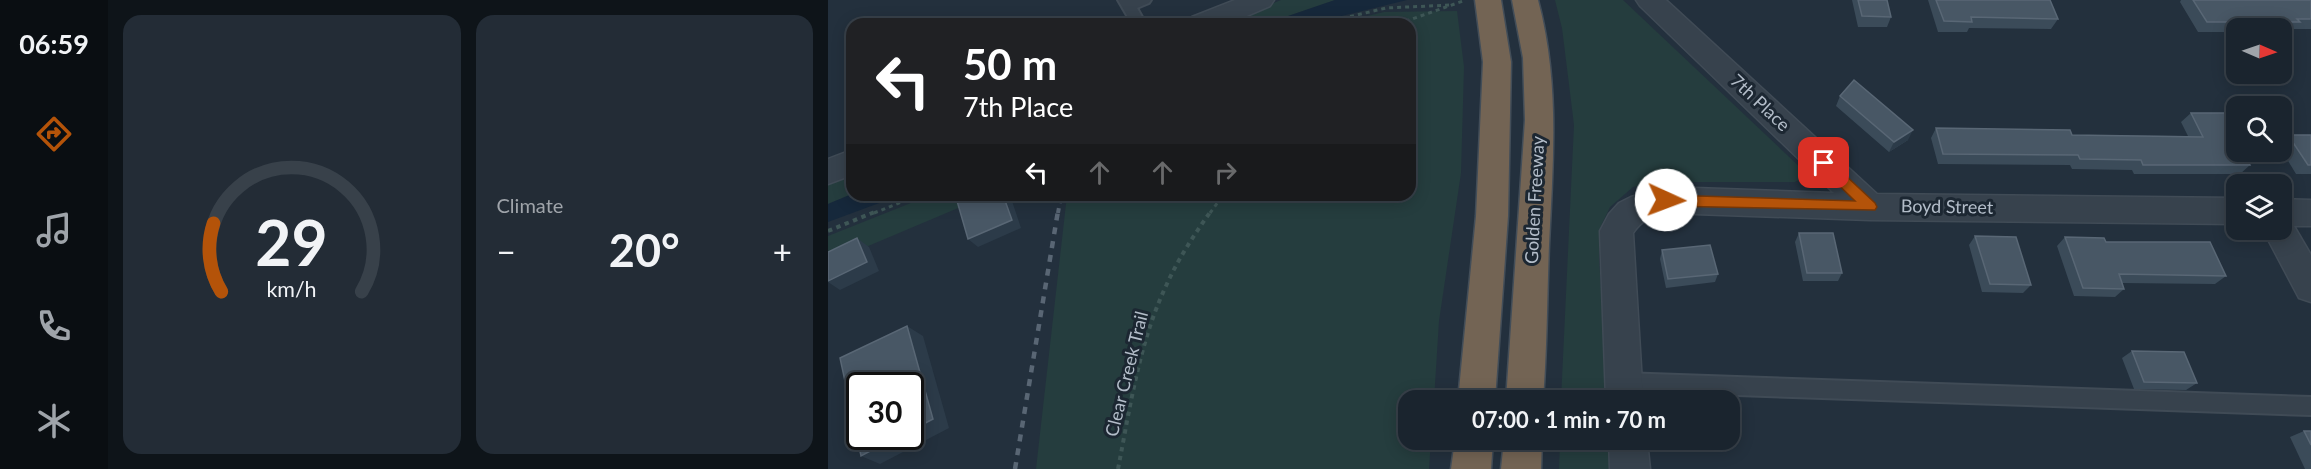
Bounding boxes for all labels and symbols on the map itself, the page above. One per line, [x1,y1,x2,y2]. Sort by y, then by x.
north arrow [2226,18,2292,84]
street label: 7th Place [1726,69,1795,135]
street label: Golden Freeway [1520,135,1548,265]
pin [1798,137,1849,188]
position arrow [1634,168,1698,232]
street label: Boyd Street [1901,194,1994,218]
street label: Clear Creek Trail [1100,309,1152,439]
speed limit sign: 30 [846,372,924,450]

